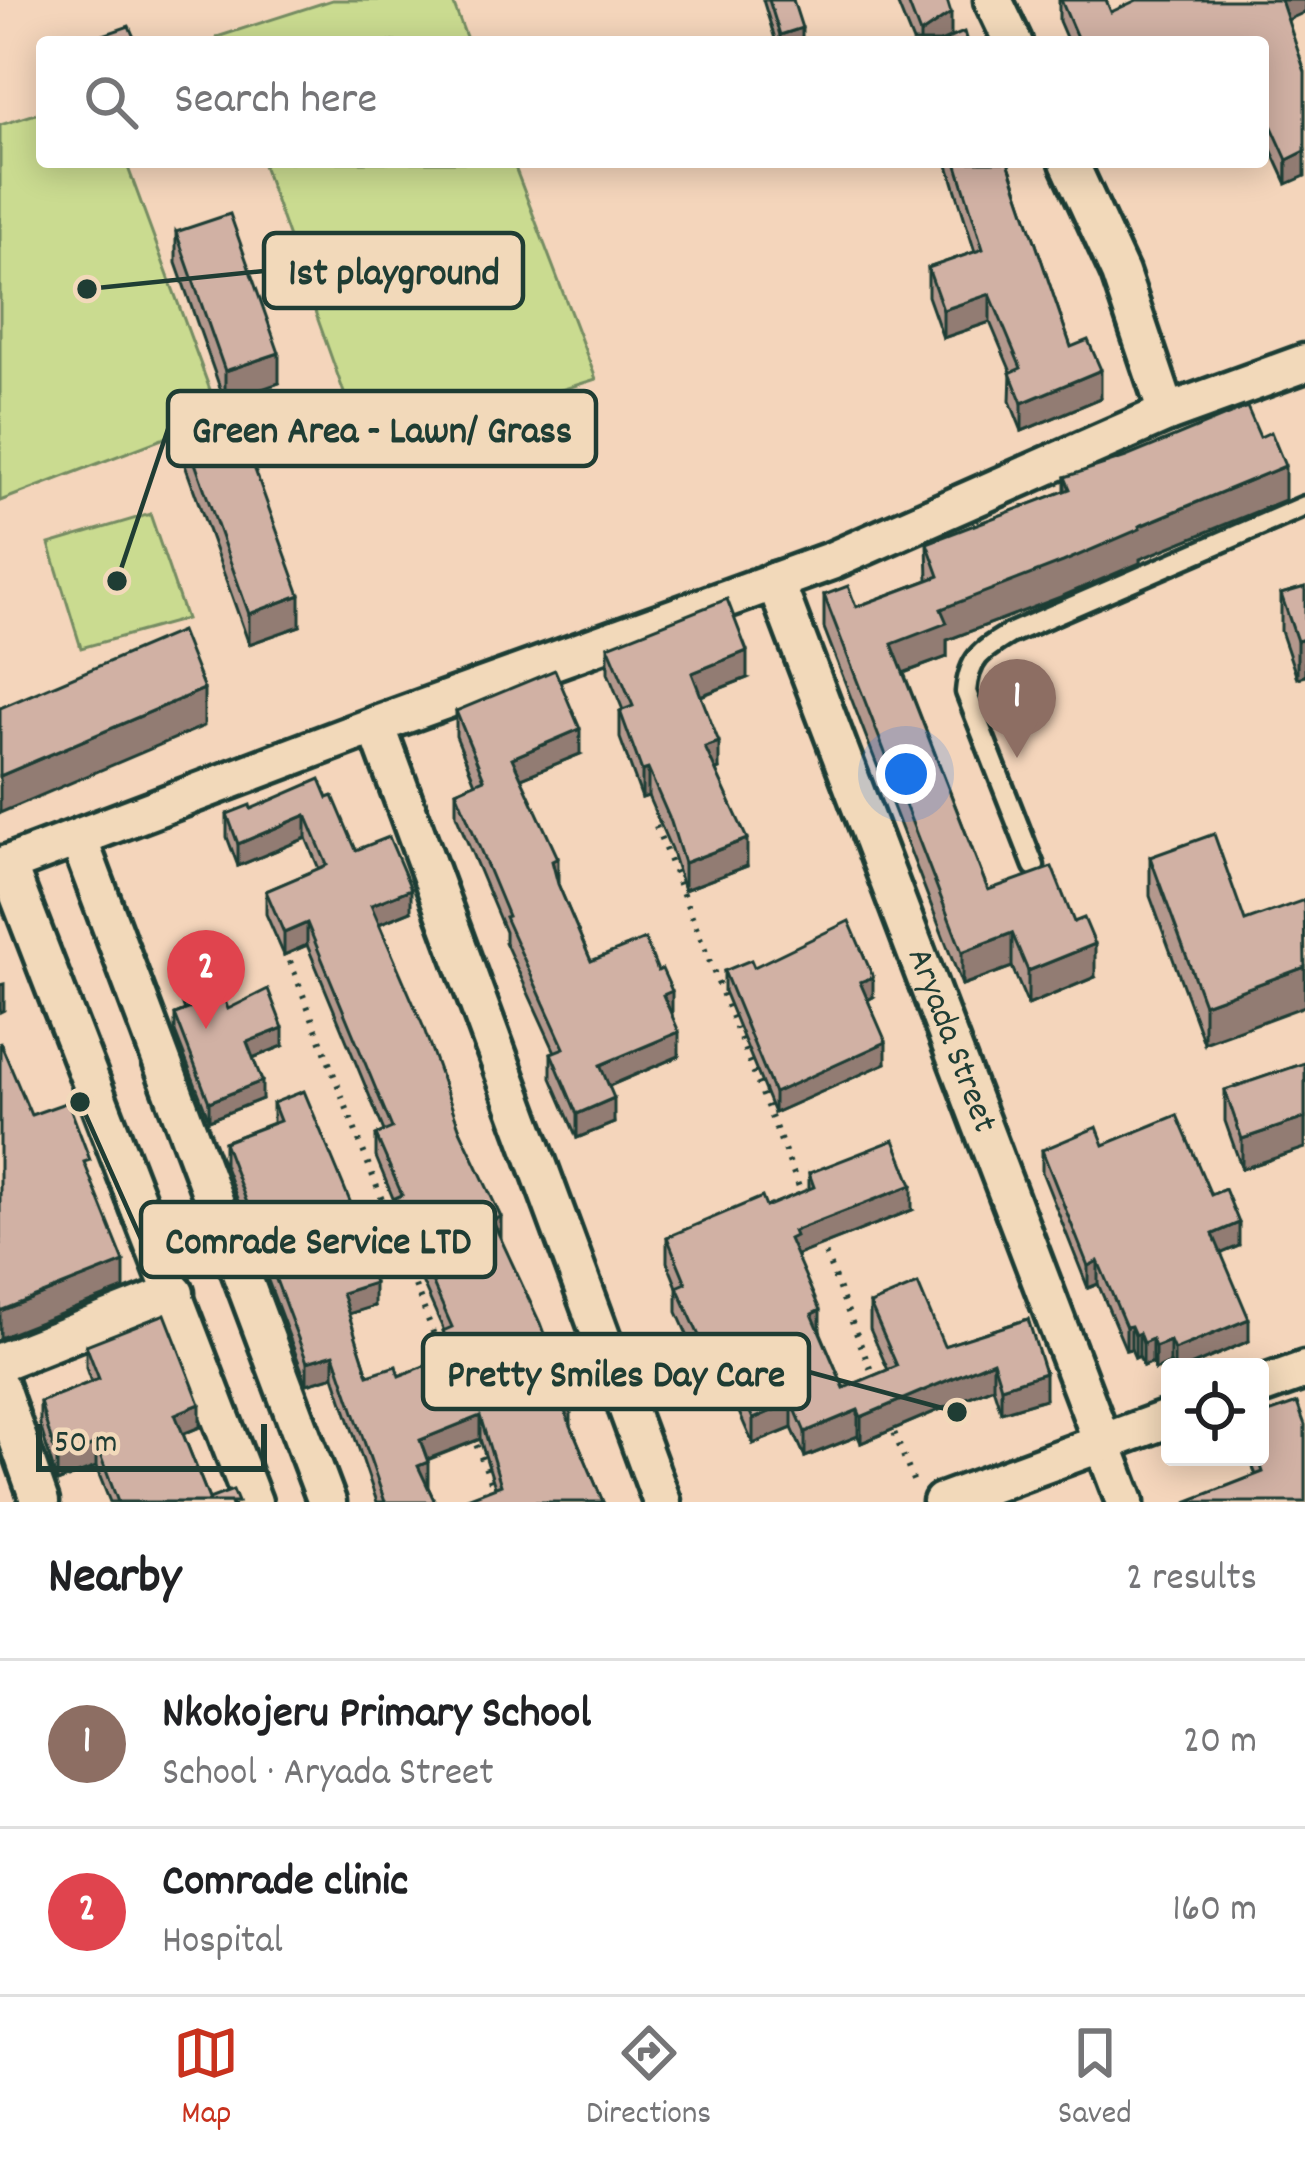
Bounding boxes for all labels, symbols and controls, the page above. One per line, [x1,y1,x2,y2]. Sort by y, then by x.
search box [36,36,1269,168]
icon: search [78,69,144,135]
text: Search here [174,70,377,134]
callout: 1st playground [264,233,523,308]
text: 1st playground [288,249,500,304]
callout: Green Area - Lawn/ Grass [168,391,596,466]
text: Green Area - Lawn/ Grass [192,407,572,462]
pin: 1 [978,659,1056,758]
your location [876,744,936,804]
pin: 2 [167,930,245,1029]
street label: Aryada Street [891,941,1009,1141]
callout: Comrade Service LTD [141,1202,495,1277]
text: Comrade Service LTD [165,1218,471,1273]
callout: Pretty Smiles Day Care [423,1334,809,1409]
text: Pretty Smiles Day Care [447,1351,785,1406]
map controls [1161,1358,1269,1466]
button: locate [1161,1358,1269,1466]
scale bar [36,1418,267,1471]
text: 50 m [54,1421,118,1468]
text: Nearby [48,1544,181,1616]
text: 2 results [1126,1553,1257,1608]
text: Nkokojeru Primary School [162,1684,591,1748]
text: 1 [83,1716,91,1771]
text: 20 m [1183,1716,1257,1771]
text: School · Aryada Street [162,1748,494,1803]
text: Comrade clinic [162,1852,408,1916]
text: 2 [78,1884,96,1939]
text: 160 m [1172,1884,1257,1939]
text: Hospital [162,1916,283,1971]
tab: Map [173,2020,239,2139]
tab: Directions [586,2020,711,2139]
tab: Saved [1058,2020,1132,2139]

